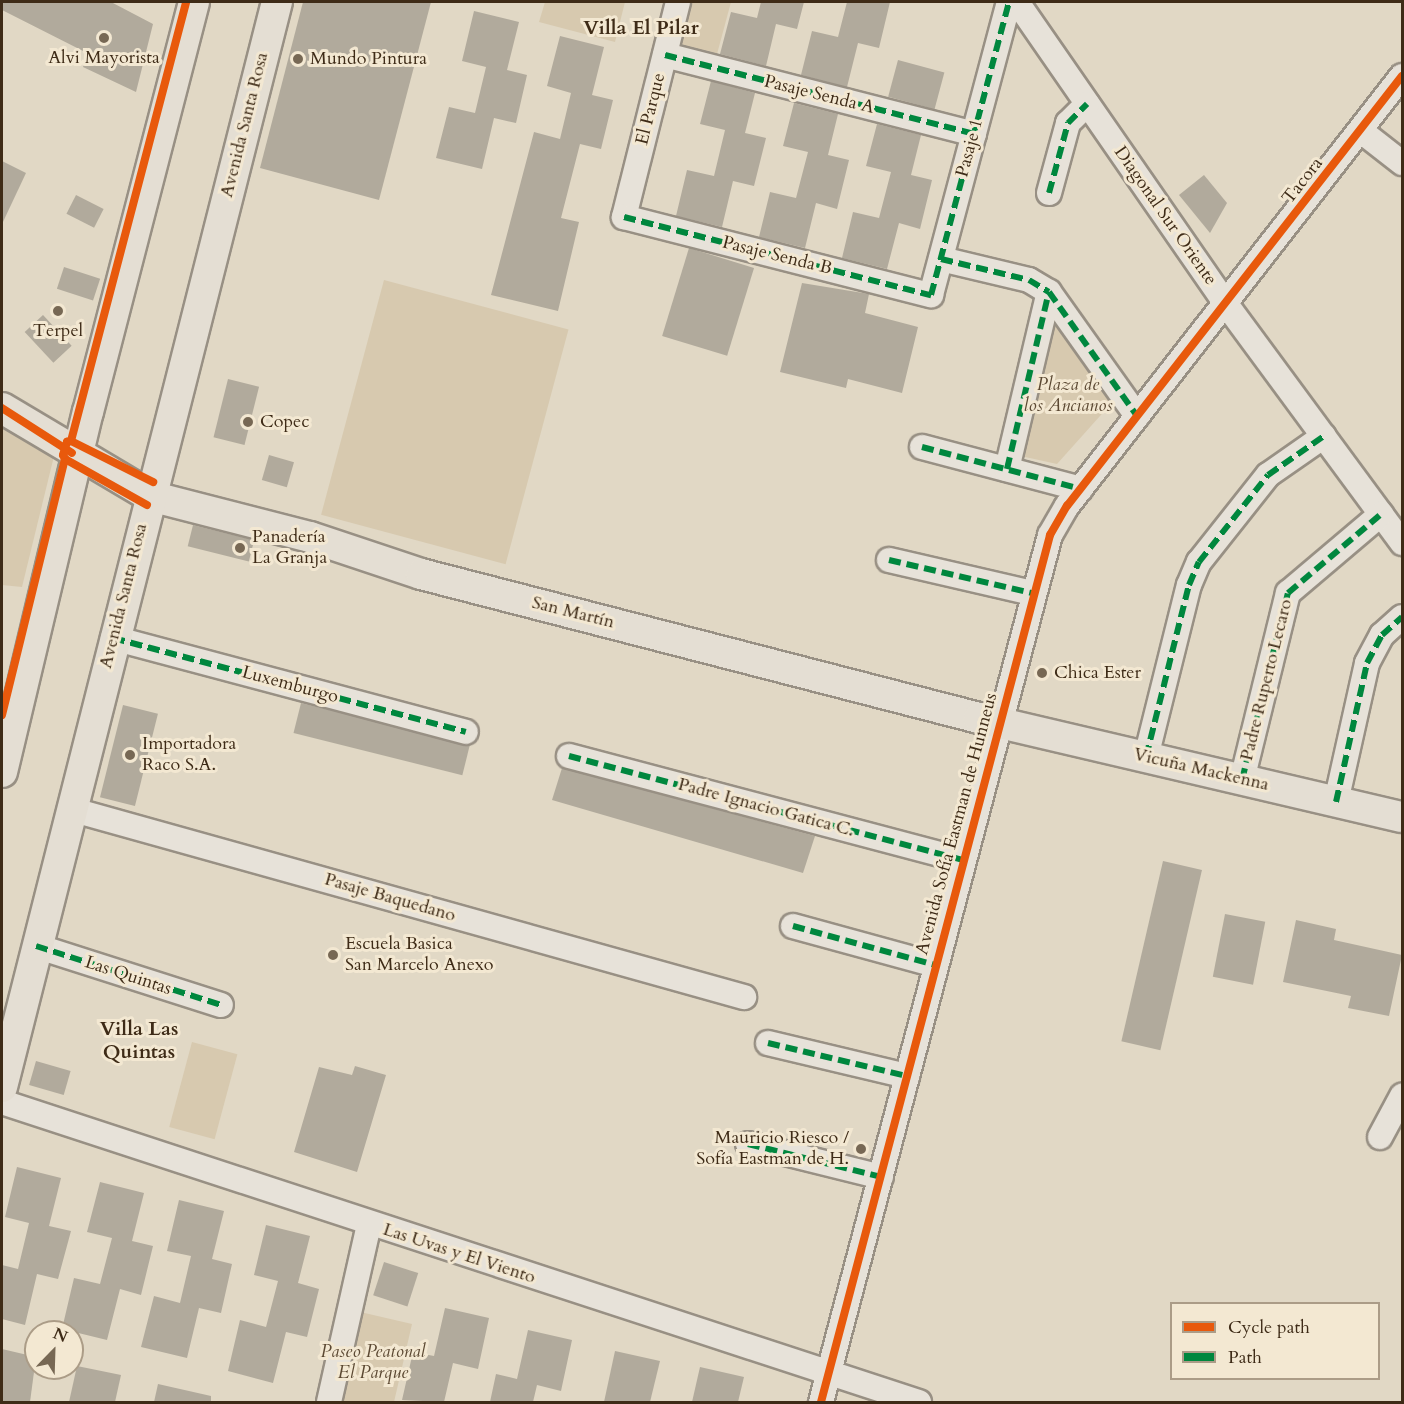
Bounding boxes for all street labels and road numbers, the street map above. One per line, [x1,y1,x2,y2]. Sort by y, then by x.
street label: Avenida Santa Rosa [217,50,273,200]
street label: El Parque [632,71,670,147]
street label: Pasaje Senda A [762,71,876,119]
street label: Pasaje 1 [952,116,988,180]
street label: Diagonal Sur Oriente [1109,142,1221,290]
street label: Tacora [1278,153,1328,209]
street label: Pasaje Senda B [720,232,834,280]
street label: Avenida Santa Rosa [96,521,152,671]
street label: San Martín [530,592,616,634]
street label: Padre Ruperto Lecaro [1236,597,1298,763]
street label: Luxemburgo [239,662,341,708]
street label: Avenida Sofía Eastman de Hunneus [912,691,1002,957]
street label: Vicuña Mackenna [1131,744,1271,796]
street label: Padre Ignacio Gatica C. [676,774,856,842]
street label: Pasaje Baquedano [322,869,458,927]
street label: Las Quintas [82,952,174,1000]
street label: Las Uvas y El Viento [380,1219,538,1289]

